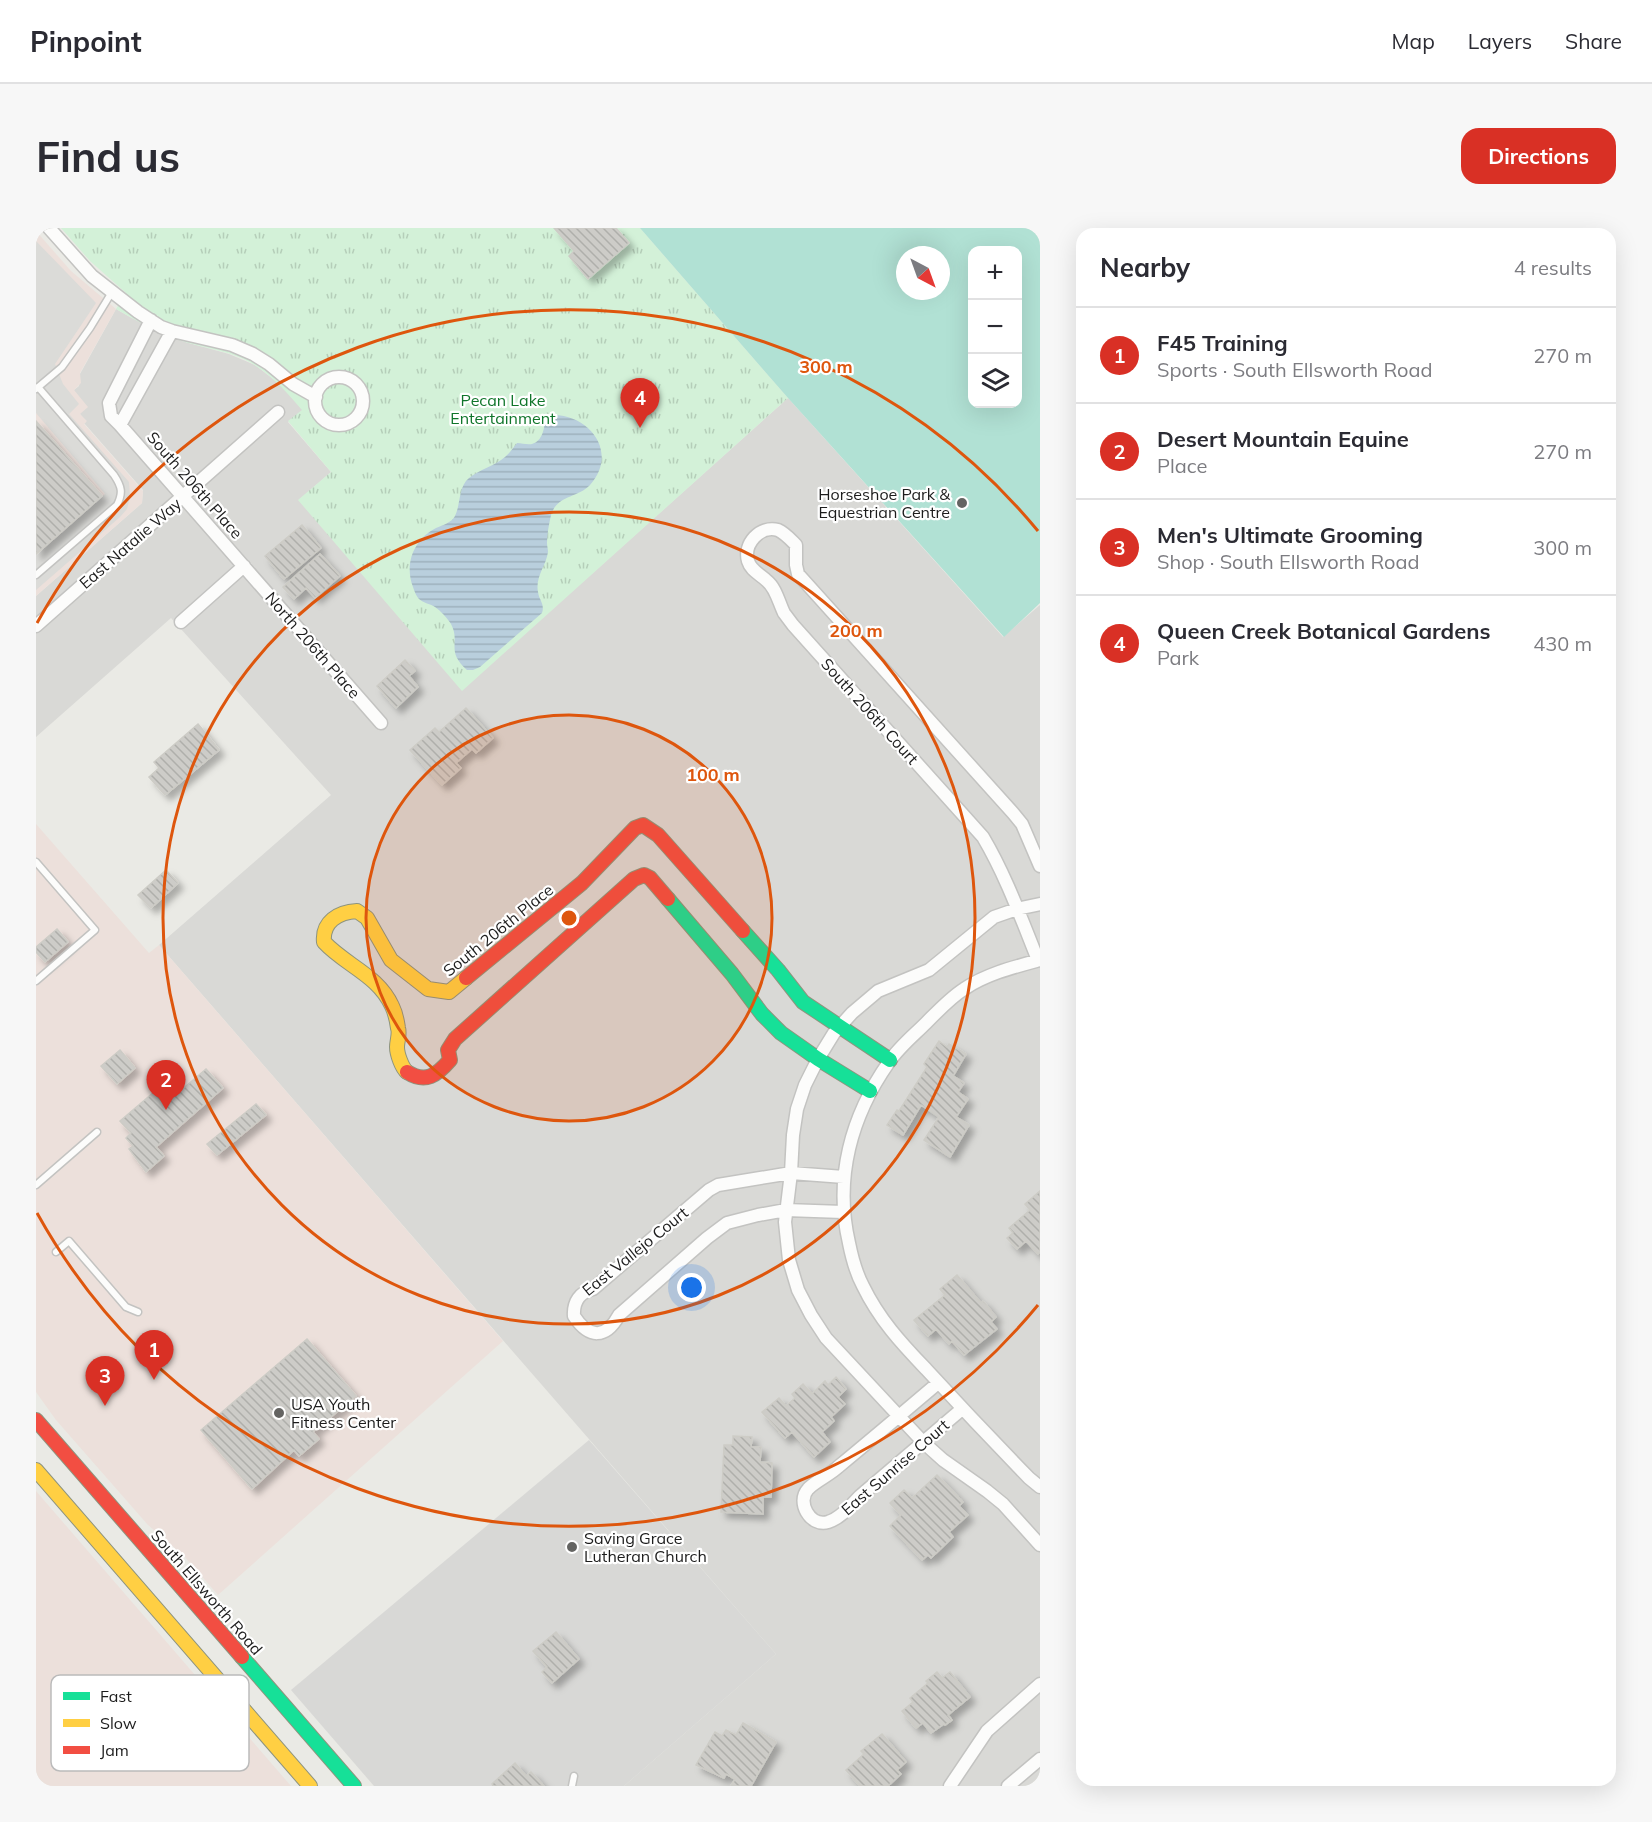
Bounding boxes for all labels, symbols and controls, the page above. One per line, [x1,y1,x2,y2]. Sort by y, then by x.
text: Pinpoint [30,24,142,59]
text: Map [1392,28,1435,54]
text: Layers [1468,28,1532,54]
text: Share [1565,28,1622,54]
button: Directions [1461,128,1616,184]
text: Find us [36,130,180,183]
north arrow [896,246,950,300]
map controls [968,246,1022,408]
button: + [968,246,1022,300]
text: Nearby [1100,251,1190,284]
text: 4 results [1514,255,1592,280]
button: − [968,300,1022,354]
text: F45 Training [1157,329,1288,357]
text: 1 [1114,343,1126,368]
text: 270 m [1533,343,1592,368]
button: layers [968,354,1022,408]
text: 300 m [799,355,853,378]
text: Sports · South Ellsworth Road [1157,357,1432,382]
pin: 4 [620,378,660,428]
park label: Pecan Lake Entertainment [450,390,556,428]
text: Desert Mountain Equine [1157,425,1409,453]
street label: South 206th Place [143,427,247,543]
text: 2 [1114,439,1126,464]
text: 270 m [1533,439,1592,464]
text: Place [1157,453,1207,478]
place label: Horseshoe Park & Equestrian Centre [818,484,950,522]
street label: East Natalie Way [75,493,185,593]
marker: Horseshoe Park & Equestrian Centre [955,496,969,510]
text: Men's Ultimate Grooming [1157,521,1423,549]
text: 3 [1114,535,1126,560]
text: 300 m [1533,535,1592,560]
text: Shop · South Ellsworth Road [1157,549,1419,574]
street label: North 206th Place [261,588,365,702]
text: Queen Creek Botanical Gardens [1157,617,1491,645]
text: 200 m [829,619,883,642]
text: 4 [1114,631,1126,656]
text: 430 m [1533,631,1592,656]
text: Park [1157,645,1199,670]
street label: South 206th Court [817,654,923,769]
text: 100 m [686,763,740,786]
street label: South 206th Place [439,880,557,980]
centre of rings [559,908,579,928]
pin: 2 [146,1060,186,1110]
street label: East Vallejo Court [578,1202,692,1300]
your location [677,1273,706,1302]
pin: 1 [134,1330,174,1380]
pin: 3 [86,1356,124,1406]
place label: USA Youth Fitness Center [291,1394,396,1432]
marker: USA Youth Fitness Center [272,1406,286,1420]
street label: East Sunrise Court [837,1415,953,1519]
street label: South Ellsworth Road [147,1525,267,1659]
place label: Saving Grace Lutheran Church [584,1528,707,1566]
marker: Saving Grace Lutheran Church [565,1540,579,1554]
legend [51,1675,249,1771]
text: Fast [100,1686,132,1706]
text: Slow [100,1713,137,1733]
text: Jam [100,1740,129,1760]

